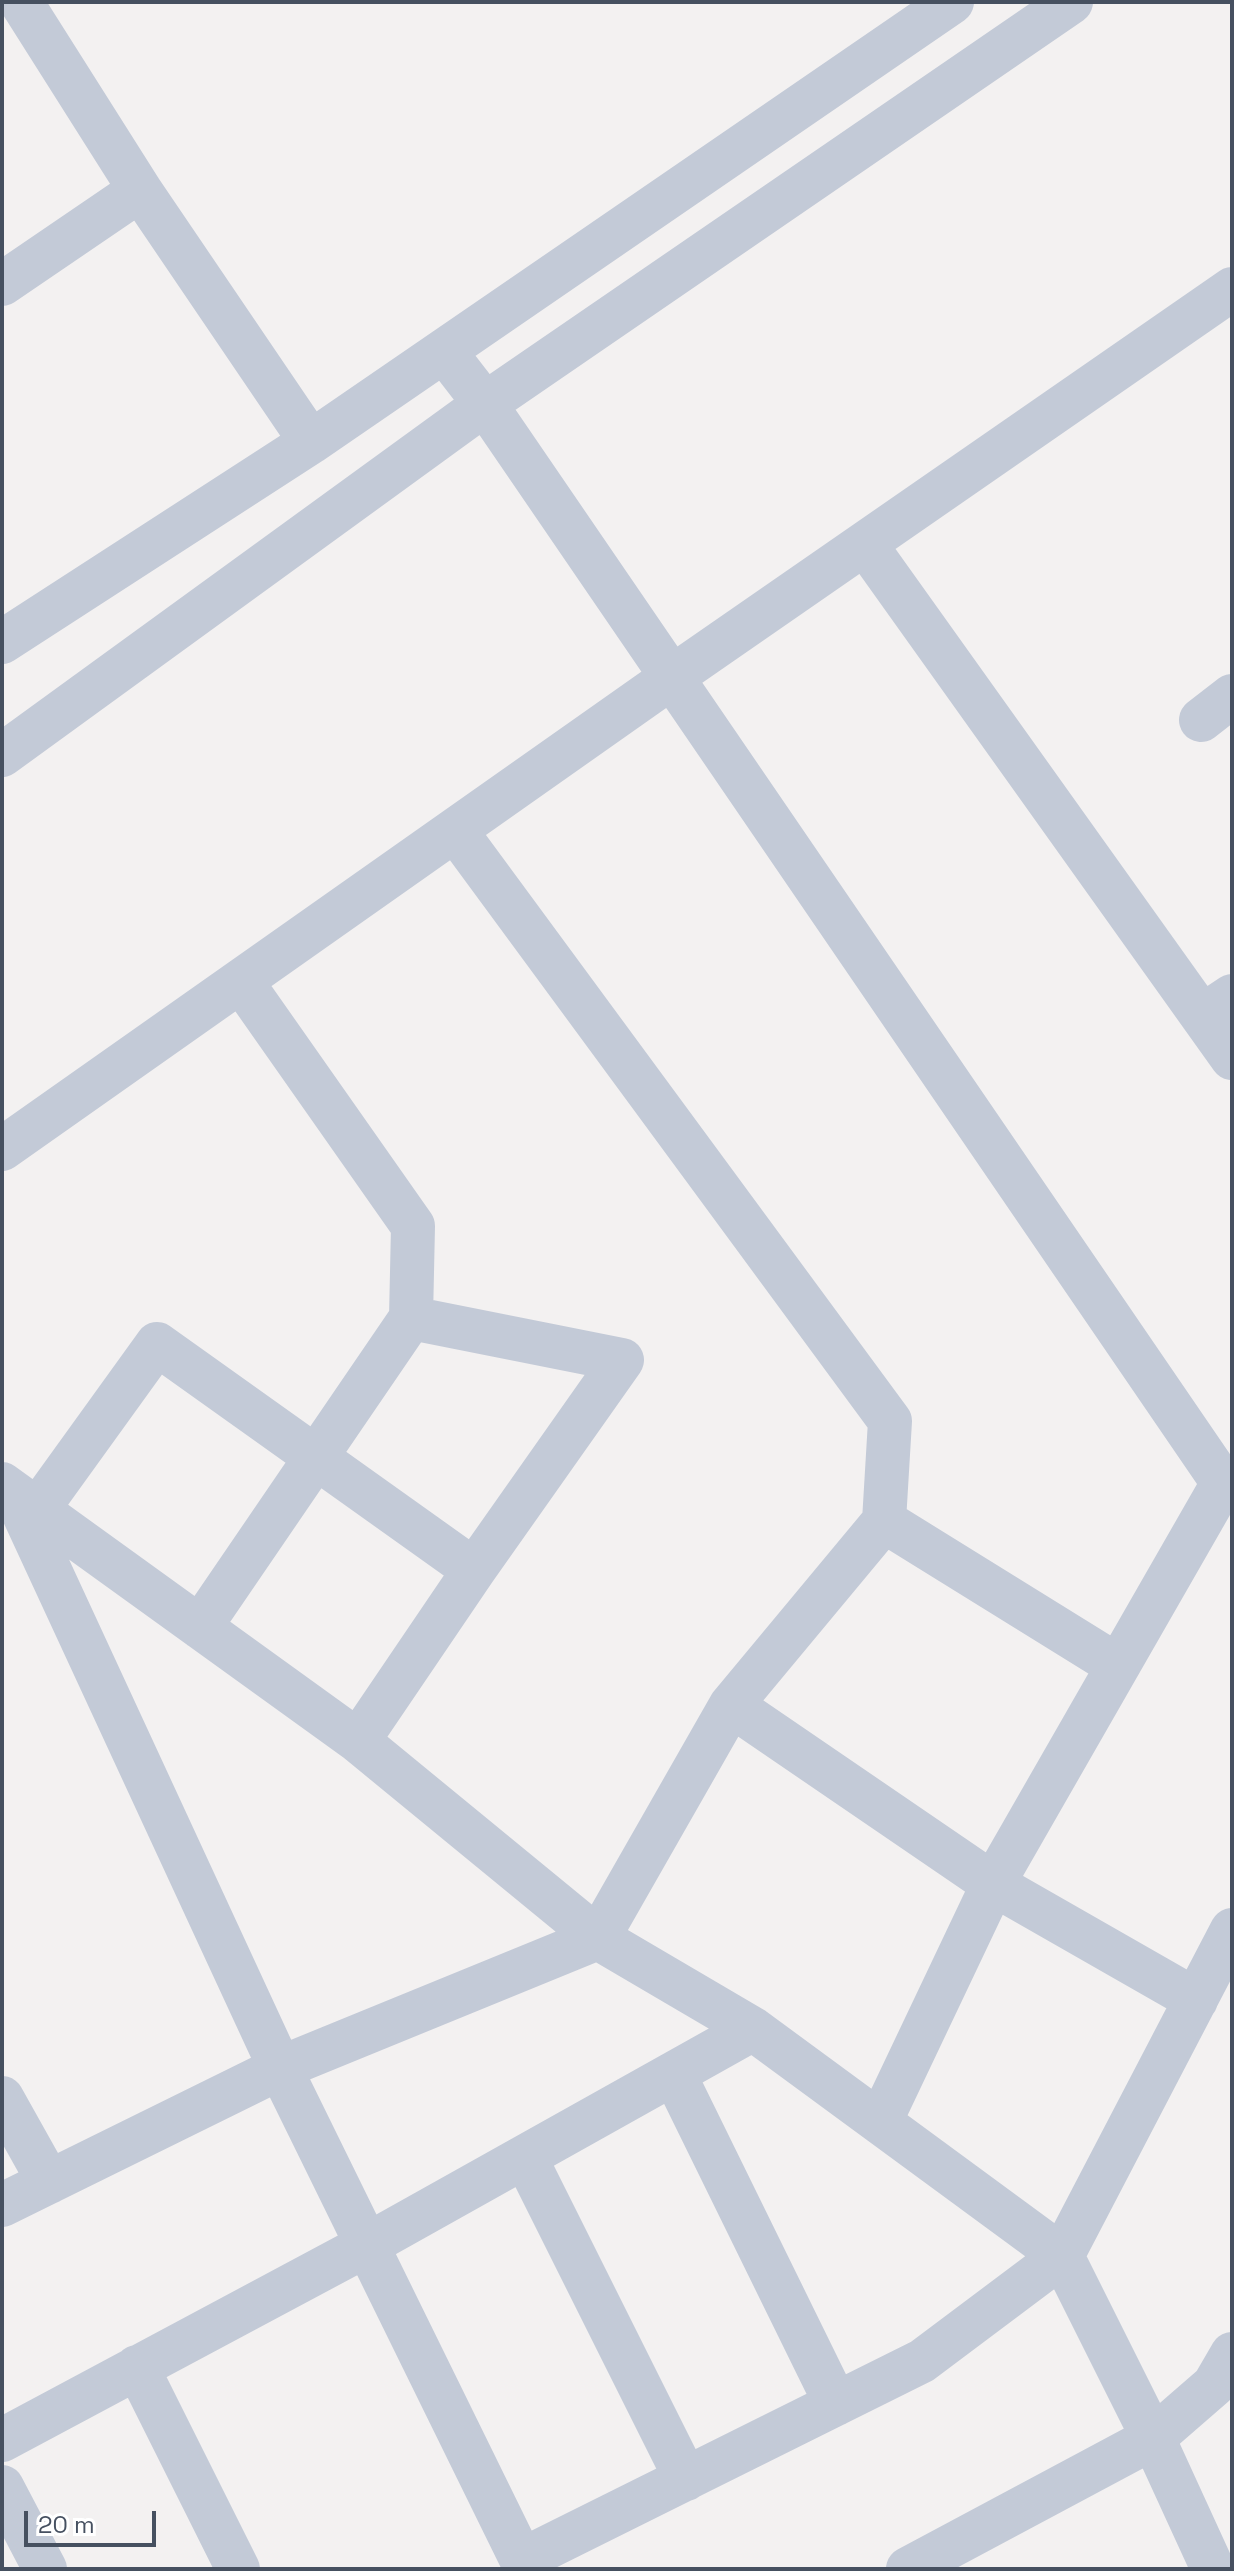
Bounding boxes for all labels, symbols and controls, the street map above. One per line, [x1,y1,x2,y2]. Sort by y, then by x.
scale bar [28,2495,160,2545]
text: 20 m [38,2509,95,2540]

